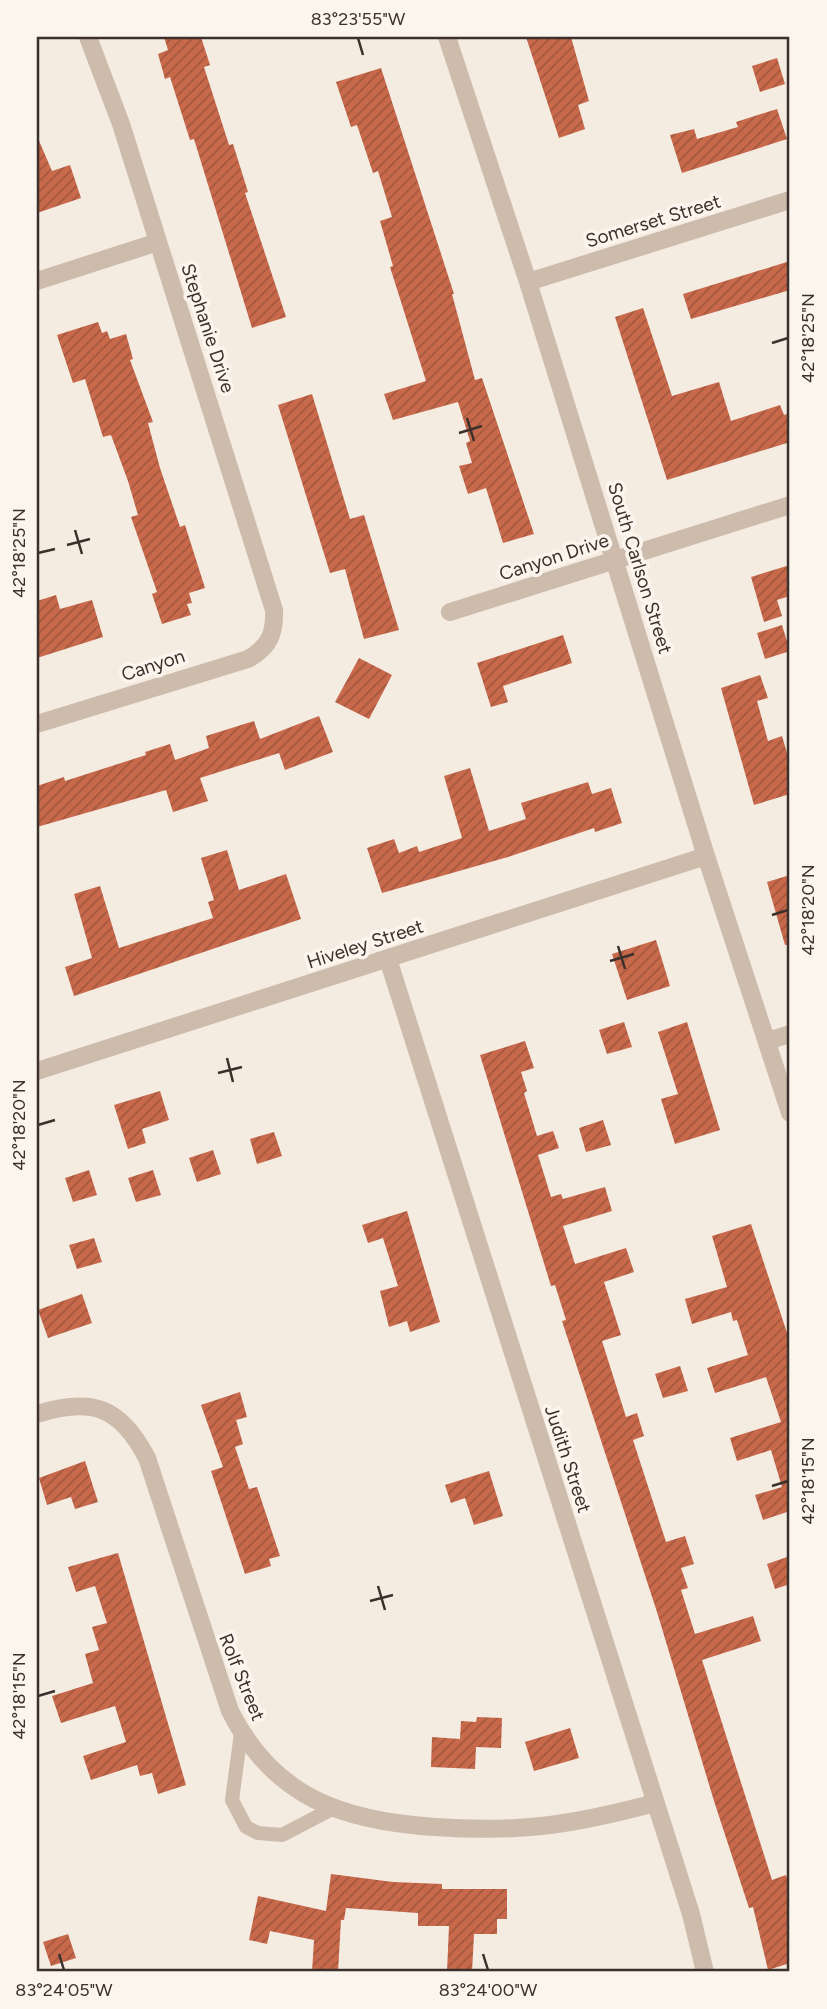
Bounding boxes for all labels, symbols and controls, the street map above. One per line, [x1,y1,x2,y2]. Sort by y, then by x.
text: 83°23'55"W [311,8,406,30]
street label: Somerset Street [583,190,723,252]
street label: Stephanie Drive [176,260,240,396]
text: 42°18'25"N [797,293,819,383]
street label: South Carlson Street [603,479,677,657]
text: 42°18'25"N [8,508,30,598]
street label: Canyon Drive [496,528,612,586]
street label: Canyon [118,644,188,686]
text: 42°18'20"N [797,864,819,956]
street label: Hiveley Street [304,914,426,974]
text: 42°18'20"N [8,1079,30,1171]
street label: Judith Street [540,1402,596,1516]
text: 42°18'15"N [797,1437,819,1525]
street label: Rolf Street [214,1630,270,1724]
text: 42°18'15"N [8,1652,30,1740]
text: 83°24'05"W [15,1979,113,2001]
text: 83°24'00"W [439,1979,538,2001]

